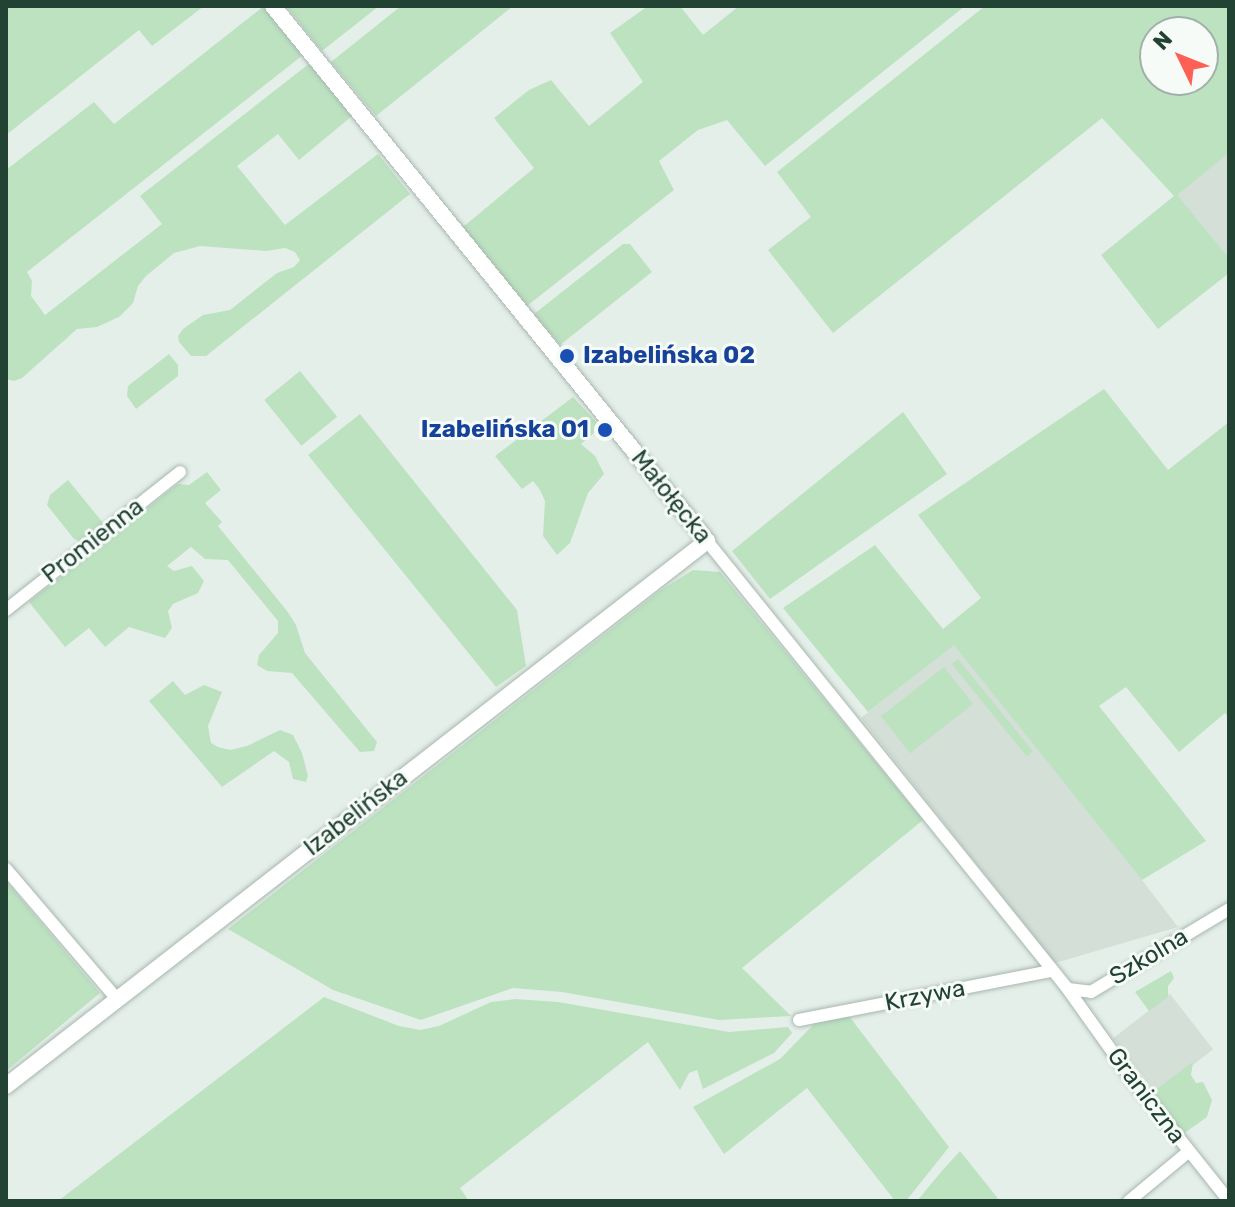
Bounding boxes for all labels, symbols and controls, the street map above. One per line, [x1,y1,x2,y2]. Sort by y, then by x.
north arrow [1139,16,1219,96]
text: N [1147,26,1178,56]
place label: Izabelińska 02 [583,342,755,370]
marker: Izabelińska 02 [558,347,576,365]
place label: Izabelińska 01 [421,416,589,444]
marker: Izabelińska 01 [596,421,614,439]
street label: Małołęcka [625,445,717,549]
street label: Promienna [36,492,150,590]
street label: Izabelińska [298,764,414,862]
street label: Szkolna [1105,922,1193,992]
street label: Krzywa [882,974,968,1018]
street label: Graniczna [1101,1043,1191,1149]

